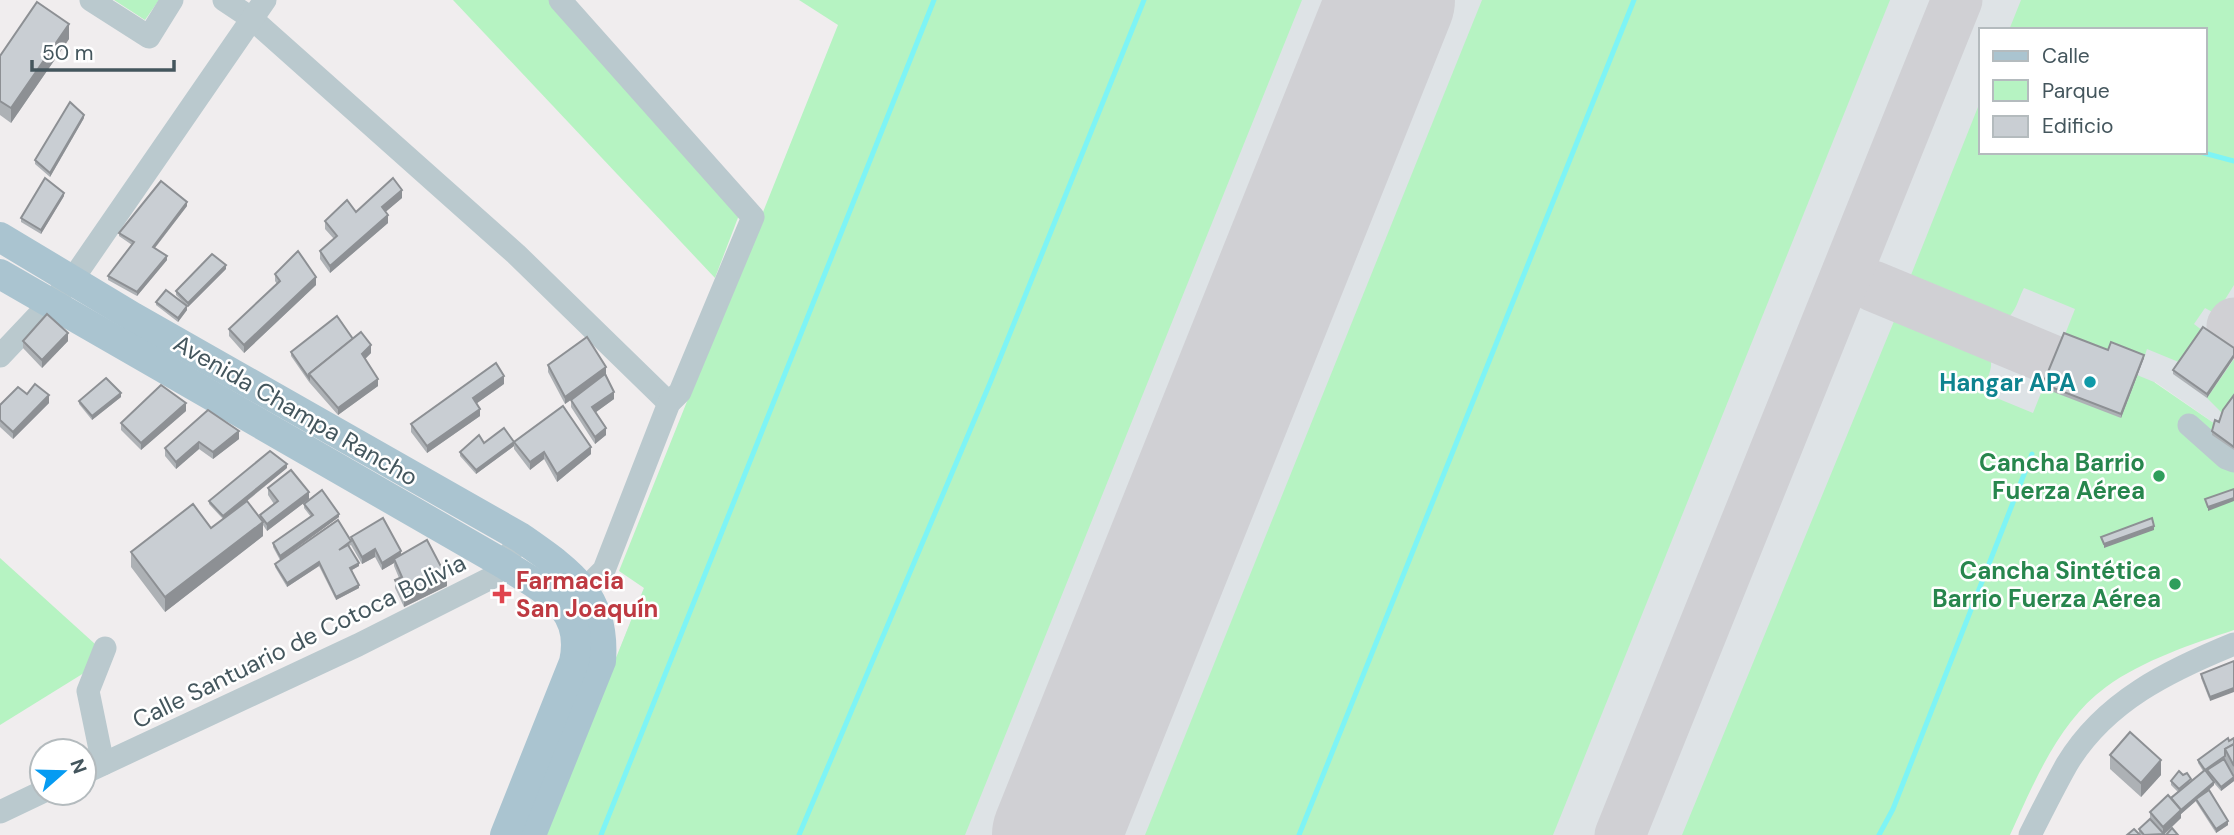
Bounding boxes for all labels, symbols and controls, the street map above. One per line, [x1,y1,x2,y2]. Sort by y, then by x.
scale bar [32,28,173,72]
legend [1979,28,2206,154]
text: 50 m [42,39,93,67]
text: Calle [2042,42,2090,70]
text: Parque [2042,77,2110,105]
text: Edificio [2042,112,2113,140]
street label: Avenida Champa Rancho [168,327,424,493]
place label: Hangar APA [1939,367,2076,398]
marker: Hangar APA [2082,374,2098,390]
place label: Cancha Barrio Fuerza Aérea [1979,447,2145,506]
marker: Cancha Barrio Fuerza Aérea [2151,468,2167,484]
street label: Calle Santuario de Cotoca Bolivia [127,547,471,735]
place label: Cancha Sintética Barrio Fuerza Aérea [1932,555,2161,614]
place label: Farmacia San Joaquín [516,565,658,624]
marker: Cancha Sintética Barrio Fuerza Aérea [2167,576,2183,592]
marker: Farmacia San Joaquín [494,586,510,602]
north arrow [28,737,98,807]
text: N [64,756,93,777]

